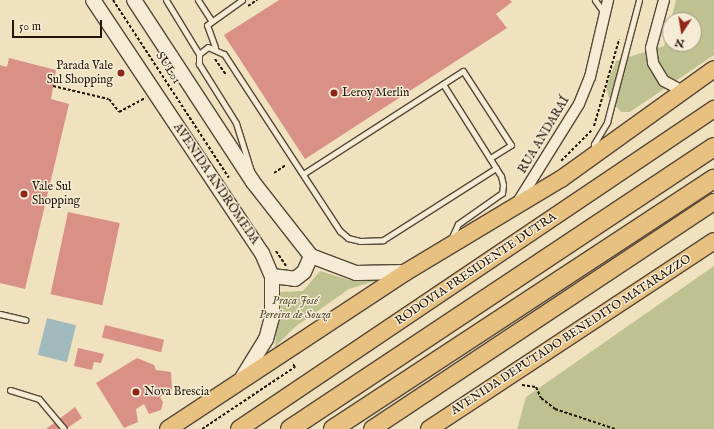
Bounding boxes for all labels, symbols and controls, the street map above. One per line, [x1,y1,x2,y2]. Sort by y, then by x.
scale bar [14,12,104,38]
north arrow [662,12,702,52]
text: 50 m [19,19,41,34]
text: N [674,35,686,51]
street label: SUL01 [152,49,184,87]
place label: Parada Vale Sul Shopping [47,59,113,87]
marker: Parada Vale Sul Shopping [116,68,126,78]
place label: Leroy Merlin [342,86,409,100]
marker: Leroy Merlin [329,88,339,98]
street label: RUA ANDARAÍ [515,94,573,176]
street label: AVENIDA ANDRÔMEDA [170,121,262,247]
place label: Vale Sul Shopping [32,180,80,208]
marker: Vale Sul Shopping [19,189,29,199]
street label: RODOVIA PRESIDENTE DUTRA [393,210,559,328]
street label: AVENIDA DEPUTADO BENEDITO MATARAZZO [448,252,694,418]
park label: Praça José Pereira de Souza [259,294,331,322]
place label: Nova Brescia [144,385,209,399]
marker: Nova Brescia [131,387,141,397]

